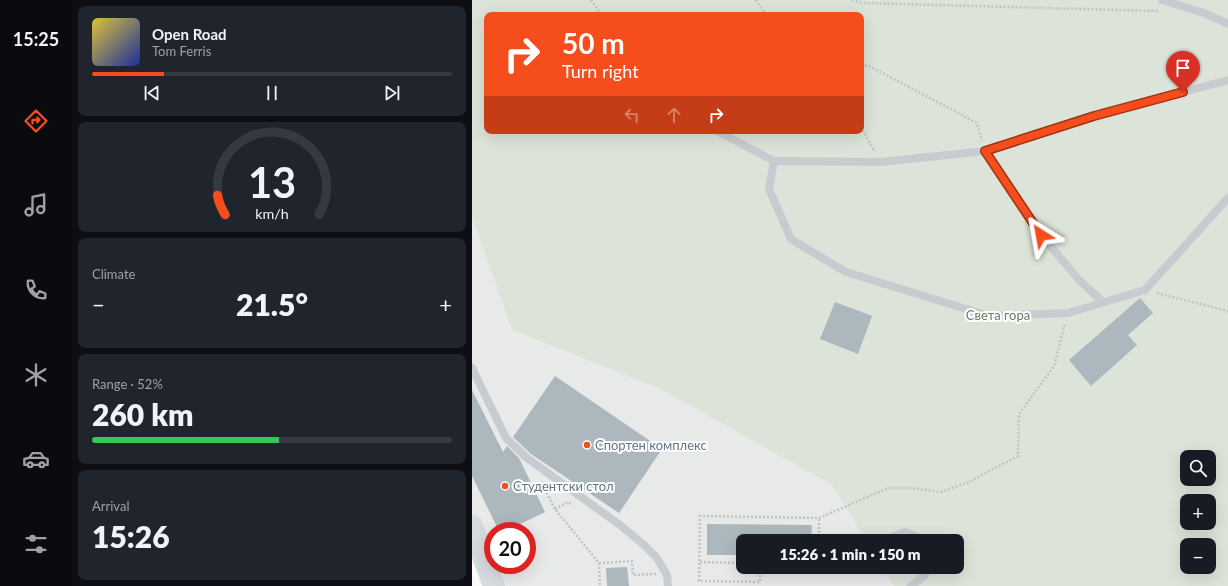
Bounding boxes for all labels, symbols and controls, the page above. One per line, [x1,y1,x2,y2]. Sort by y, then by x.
text: Open Road [152,25,227,43]
text: 50 m [562,26,625,60]
text: 15:25 [13,28,59,50]
icon: right [496,28,548,80]
text: Tom Ferris [152,43,211,59]
pin [1166,51,1200,92]
icon: arrive [1172,57,1194,79]
text: Turn right [562,60,639,82]
icon: previous [141,82,163,104]
icon: pause [261,82,283,104]
icon: next [381,82,403,104]
icon: left [621,104,643,126]
icon: ahead [663,104,685,126]
icon: right [705,104,727,126]
icon: directions [22,107,50,135]
text: 13 [248,157,296,207]
icon: music [22,191,50,219]
text: km/h [255,205,289,222]
position arrow [1020,214,1062,256]
text: Climate [92,266,135,282]
icon: phone [22,276,50,304]
text: 21.5° [236,286,308,322]
text: − [92,291,105,318]
text: + [439,291,452,318]
park label: Света гора [966,307,1030,323]
icon: climate [22,361,50,389]
text: Range · 52% [92,376,163,392]
text: 260 km [92,396,193,432]
place label: Спортен комплекс [595,437,707,453]
marker: Спортен комплекс [582,440,592,450]
icon: car [22,445,50,473]
map controls [1180,450,1216,574]
button: search [1180,450,1216,486]
place label: Студентски стол [513,478,614,494]
marker: Студентски стол [500,481,510,491]
button: + [1180,494,1216,530]
text: Arrival [92,498,129,514]
text: 15:26 [92,518,170,554]
speed limit sign: 20 [484,522,536,574]
icon: filters [22,530,50,558]
button: − [1180,538,1216,574]
text: 15:26 · 1 min · 150 m [779,545,921,563]

